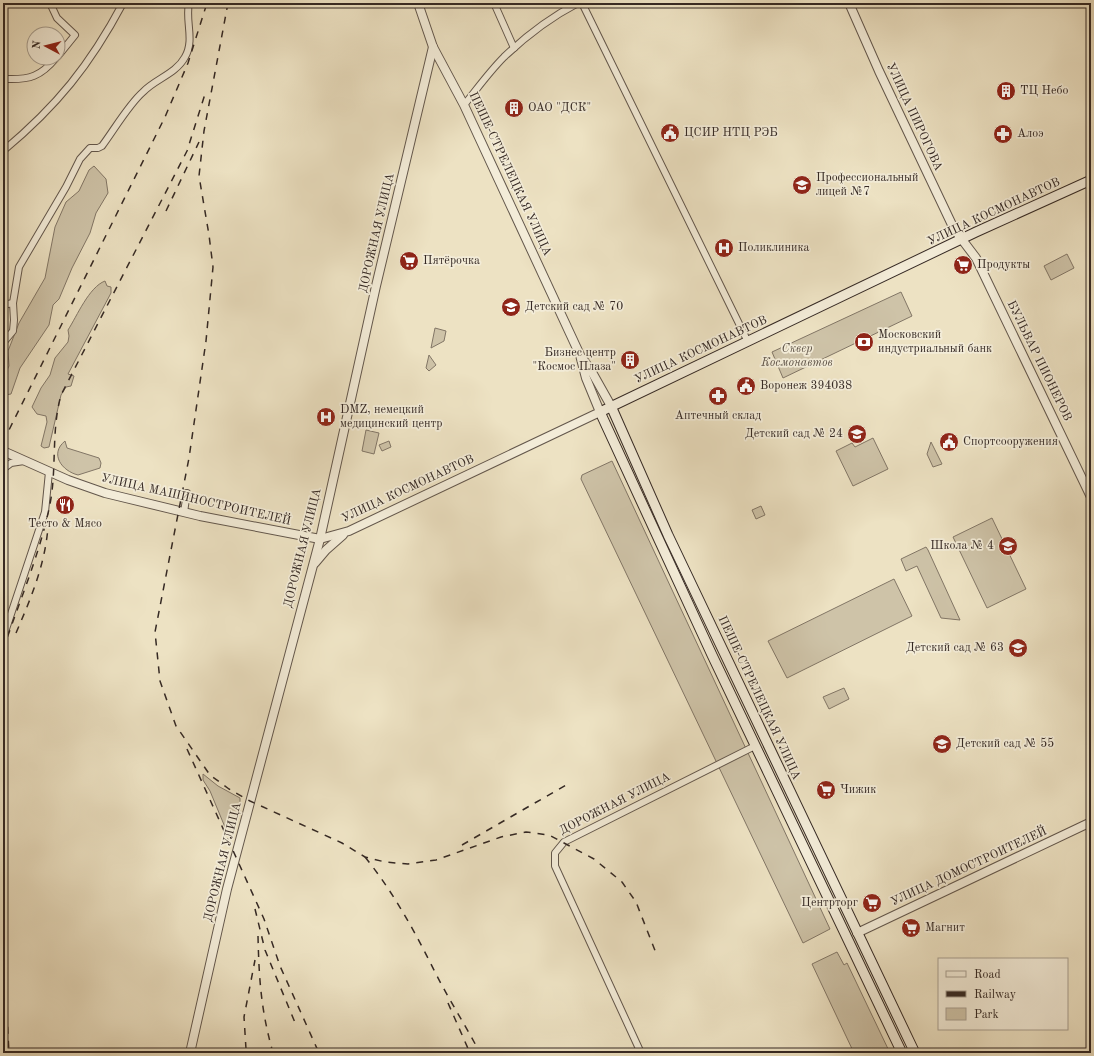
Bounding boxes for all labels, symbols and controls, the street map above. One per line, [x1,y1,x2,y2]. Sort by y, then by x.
north arrow [26,26,66,66]
text: N [32,40,44,50]
street label: УЛИЦА ПИРОГОВА [884,61,944,173]
building icon: ТЦ Небо [995,80,1017,102]
place label: ТЦ Небо [1020,85,1068,97]
street label: ПЕШЕ-СТРЕЛЕЦКАЯ УЛИЦА [467,90,553,258]
building icon: ОАО "ДСК" [503,97,525,119]
place label: ОАО "ДСК" [528,102,591,114]
public building icon: ЦСИР НТЦ РЭБ [659,122,681,144]
pharmacy icon: Алоэ [992,123,1014,145]
place label: ЦСИР НТЦ РЭБ [684,127,778,139]
place label: Алоэ [1017,128,1044,140]
street label: ДОРОЖНАЯ УЛИЦА [357,172,397,294]
place label: Профессиональный лицей №7 [816,172,918,198]
school or university icon: Профессиональный лицей №7 [791,174,813,196]
street label: УЛИЦА КОСМОНАВТОВ [926,176,1062,248]
hospital icon: Поликлиника [713,237,735,259]
place label: Поликлиника [738,242,809,254]
supermarket icon: Пятёрочка [398,250,420,272]
supermarket icon: Продукты [952,254,974,276]
place label: Пятёрочка [423,255,480,267]
place label: Продукты [977,259,1030,271]
school or university icon: Детский сад № 70 [500,296,522,318]
street label: БУЛЬВАР ПИОНЕРОВ [1005,299,1073,423]
place label: Детский сад № 70 [525,301,623,313]
street label: УЛИЦА КОСМОНАВТОВ [633,314,769,386]
place label: Московский индустриальный банк [878,329,992,355]
bank icon: Московский индустриальный банк [853,331,875,353]
park label: Сквер Космонавтов [760,343,833,369]
place label: Бизнес центр "Космос Плаза" [533,347,616,373]
building icon: Бизнес центр "Космос Плаза" [619,349,641,371]
public building icon: Воронеж 394038 [735,375,757,397]
place label: Воронеж 394038 [760,380,852,392]
pharmacy icon: Аптечный склад [707,385,729,407]
place label: DMZ, немецкий медицинский центр [340,404,442,430]
hospital icon: DMZ, немецкий медицинский центр [315,406,337,428]
place label: Аптечный склад [675,410,761,422]
school or university icon: Детский сад № 24 [846,423,868,445]
place label: Детский сад № 24 [745,428,843,440]
public building icon: Спортсооружения [938,431,960,453]
place label: Спортсооружения [963,436,1058,448]
street label: УЛИЦА КОСМОНАВТОВ [340,453,476,525]
street label: УЛИЦА МАШИНОСТРОИТЕЛЕЙ [100,469,293,528]
street label: ДОРОЖНАЯ УЛИЦА [282,487,324,609]
restaurant icon: Тесто & Мясо [54,494,76,516]
place label: Тесто & Мясо [28,518,102,530]
school or university icon: Школа № 4 [997,535,1019,557]
place label: Школа № 4 [930,540,994,552]
street label: ПЕШЕ-СТРЕЛЕЦКАЯ УЛИЦА [716,614,802,782]
school or university icon: Детский сад № 63 [1007,637,1029,659]
place label: Детский сад № 63 [906,642,1004,654]
school or university icon: Детский сад № 55 [931,733,953,755]
place label: Детский сад № 55 [956,737,1054,750]
street label: ДОРОЖНАЯ УЛИЦА [558,771,672,837]
supermarket icon: Чижик [815,779,837,801]
place label: Чижик [840,784,876,796]
street label: ДОРОЖНАЯ УЛИЦА [202,801,244,923]
street label: УЛИЦА ДОМОСТРОИТЕЛЕЙ [888,823,1049,909]
supermarket icon: Центрторг [861,892,883,914]
place label: Центрторг [801,897,858,909]
supermarket icon: Магнит [900,917,922,939]
place label: Магнит [925,922,965,934]
legend [938,958,1068,1030]
text: Road [974,969,1001,981]
text: Railway [974,989,1017,1001]
text: Park [974,1009,999,1021]

